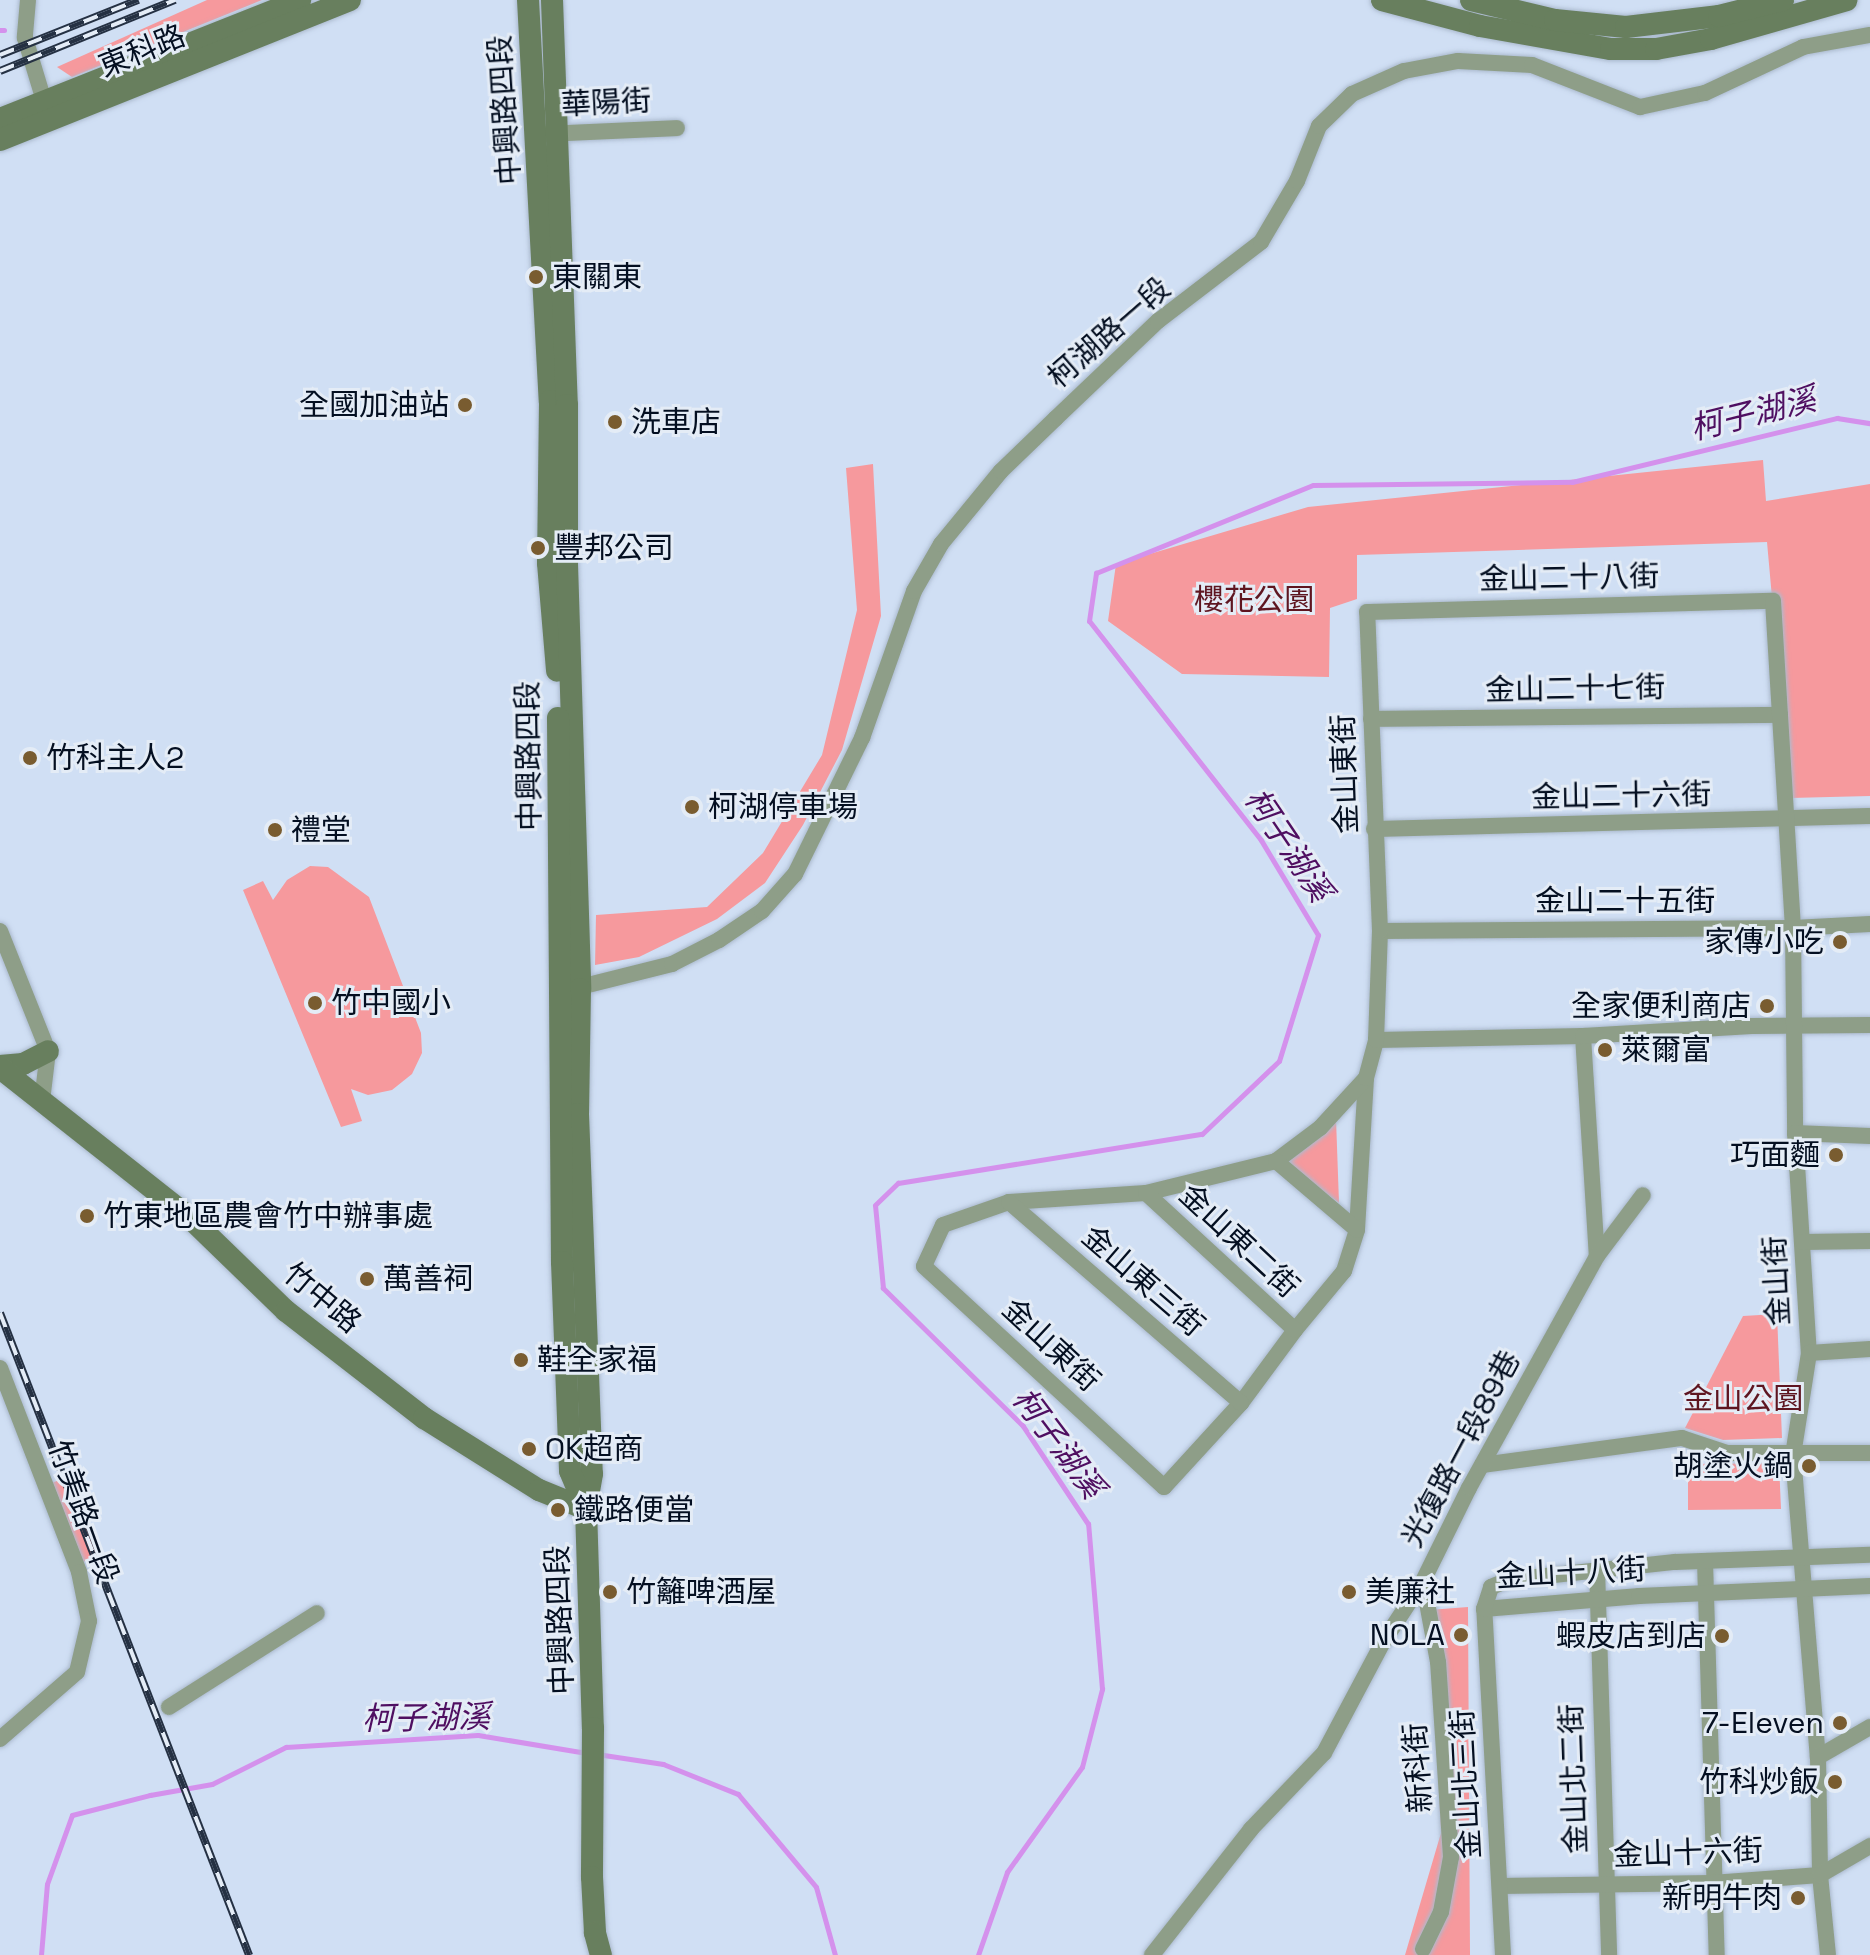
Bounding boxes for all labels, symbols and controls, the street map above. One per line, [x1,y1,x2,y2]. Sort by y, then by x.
street label: 東科路 [94,17,190,85]
street label: 中興路四段 [482,34,528,186]
street label: 華陽街 [560,83,652,123]
place label: 東關東 [552,259,642,295]
marker: 東關東 [527,268,545,286]
street label: 柯湖路一段 [1041,270,1177,396]
water label: 柯子湖溪 [1686,380,1820,448]
place label: 全國加油站 [299,387,449,423]
marker: 全國加油站 [456,396,474,414]
place label: 洗車店 [631,404,721,440]
marker: 洗車店 [606,413,624,431]
place label: 豐邦公司 [554,530,674,566]
marker: 豐邦公司 [529,539,547,557]
street label: 金山二十八街 [1479,558,1659,598]
park label: 櫻花公園 [1194,582,1314,618]
street label: 金山二十七街 [1485,669,1665,709]
street label: 中興路四段 [510,681,548,831]
street label: 金山東街 [1325,713,1365,835]
place label: 竹科主人2 [46,740,184,776]
marker: 竹科主人2 [21,749,39,767]
street label: 金山二十六街 [1531,776,1711,816]
water label: 柯子湖溪 [1236,781,1340,909]
place label: 柯湖停車場 [708,789,858,825]
marker: 柯湖停車場 [683,798,701,816]
place label: 禮堂 [291,812,351,848]
marker: 禮堂 [266,821,284,839]
street label: 金山二十五街 [1535,883,1715,919]
place label: 家傳小吃 [1704,924,1824,960]
marker: 家傳小吃 [1831,933,1849,951]
place label: 竹中國小 [331,985,451,1021]
place label: 全家便利商店 [1571,988,1751,1024]
marker: 竹中國小 [306,994,324,1012]
marker: 全家便利商店 [1758,997,1776,1015]
place label: 萊爾富 [1621,1032,1711,1068]
marker: 萊爾富 [1596,1041,1614,1059]
place label: 巧面麵 [1730,1137,1820,1173]
marker: 巧面麵 [1827,1146,1845,1164]
street label: 金山東二街 [1172,1177,1306,1305]
place label: 竹東地區農會竹中辦事處 [103,1198,433,1234]
marker: 竹東地區農會竹中辦事處 [78,1207,96,1225]
street label: 金山東三街 [1075,1218,1211,1344]
street label: 金山街 [1757,1235,1797,1327]
street label: 竹中路 [276,1255,368,1341]
place label: 萬善祠 [383,1261,473,1297]
marker: 萬善祠 [358,1270,376,1288]
street label: 金山東街 [995,1291,1107,1399]
place label: 鞋全家福 [537,1342,657,1378]
street label: 光復路一段89巷 [1394,1345,1528,1553]
marker: 鞋全家福 [512,1351,530,1369]
water label: 柯子湖溪 [1004,1380,1112,1506]
park label: 金山公園 [1683,1381,1803,1417]
place label: OK超商 [545,1431,643,1467]
street label: 竹美路一段 [40,1435,126,1589]
marker: OK超商 [520,1440,538,1458]
place label: 胡塗火鍋 [1673,1448,1793,1484]
marker: 胡塗火鍋 [1800,1457,1818,1475]
place label: 鐵路便當 [574,1492,694,1528]
marker: 鐵路便當 [549,1501,567,1519]
street label: 中興路四段 [539,1544,581,1696]
street label: 金山十八街 [1495,1551,1647,1595]
place label: 竹籬啤酒屋 [626,1574,776,1610]
place label: 美廉社 [1365,1574,1455,1610]
marker: 竹籬啤酒屋 [601,1583,619,1601]
marker: 美廉社 [1340,1583,1358,1601]
place label: NOLA [1370,1617,1445,1653]
place label: 蝦皮店到店 [1556,1618,1706,1654]
marker: NOLA [1452,1626,1470,1644]
marker: 蝦皮店到店 [1713,1627,1731,1645]
water label: 柯子湖溪 [362,1698,490,1738]
street label: 金山北二街 [1553,1703,1595,1855]
place label: 7-Eleven [1702,1705,1824,1741]
street label: 金山北三街 [1444,1708,1488,1860]
marker: 7-Eleven [1831,1714,1849,1732]
street label: 新科街 [1397,1722,1439,1814]
place label: 竹科炒飯 [1699,1764,1819,1800]
marker: 竹科炒飯 [1826,1773,1844,1791]
street label: 金山十六街 [1612,1832,1764,1874]
place label: 新明牛肉 [1662,1880,1782,1916]
marker: 新明牛肉 [1789,1889,1807,1907]

